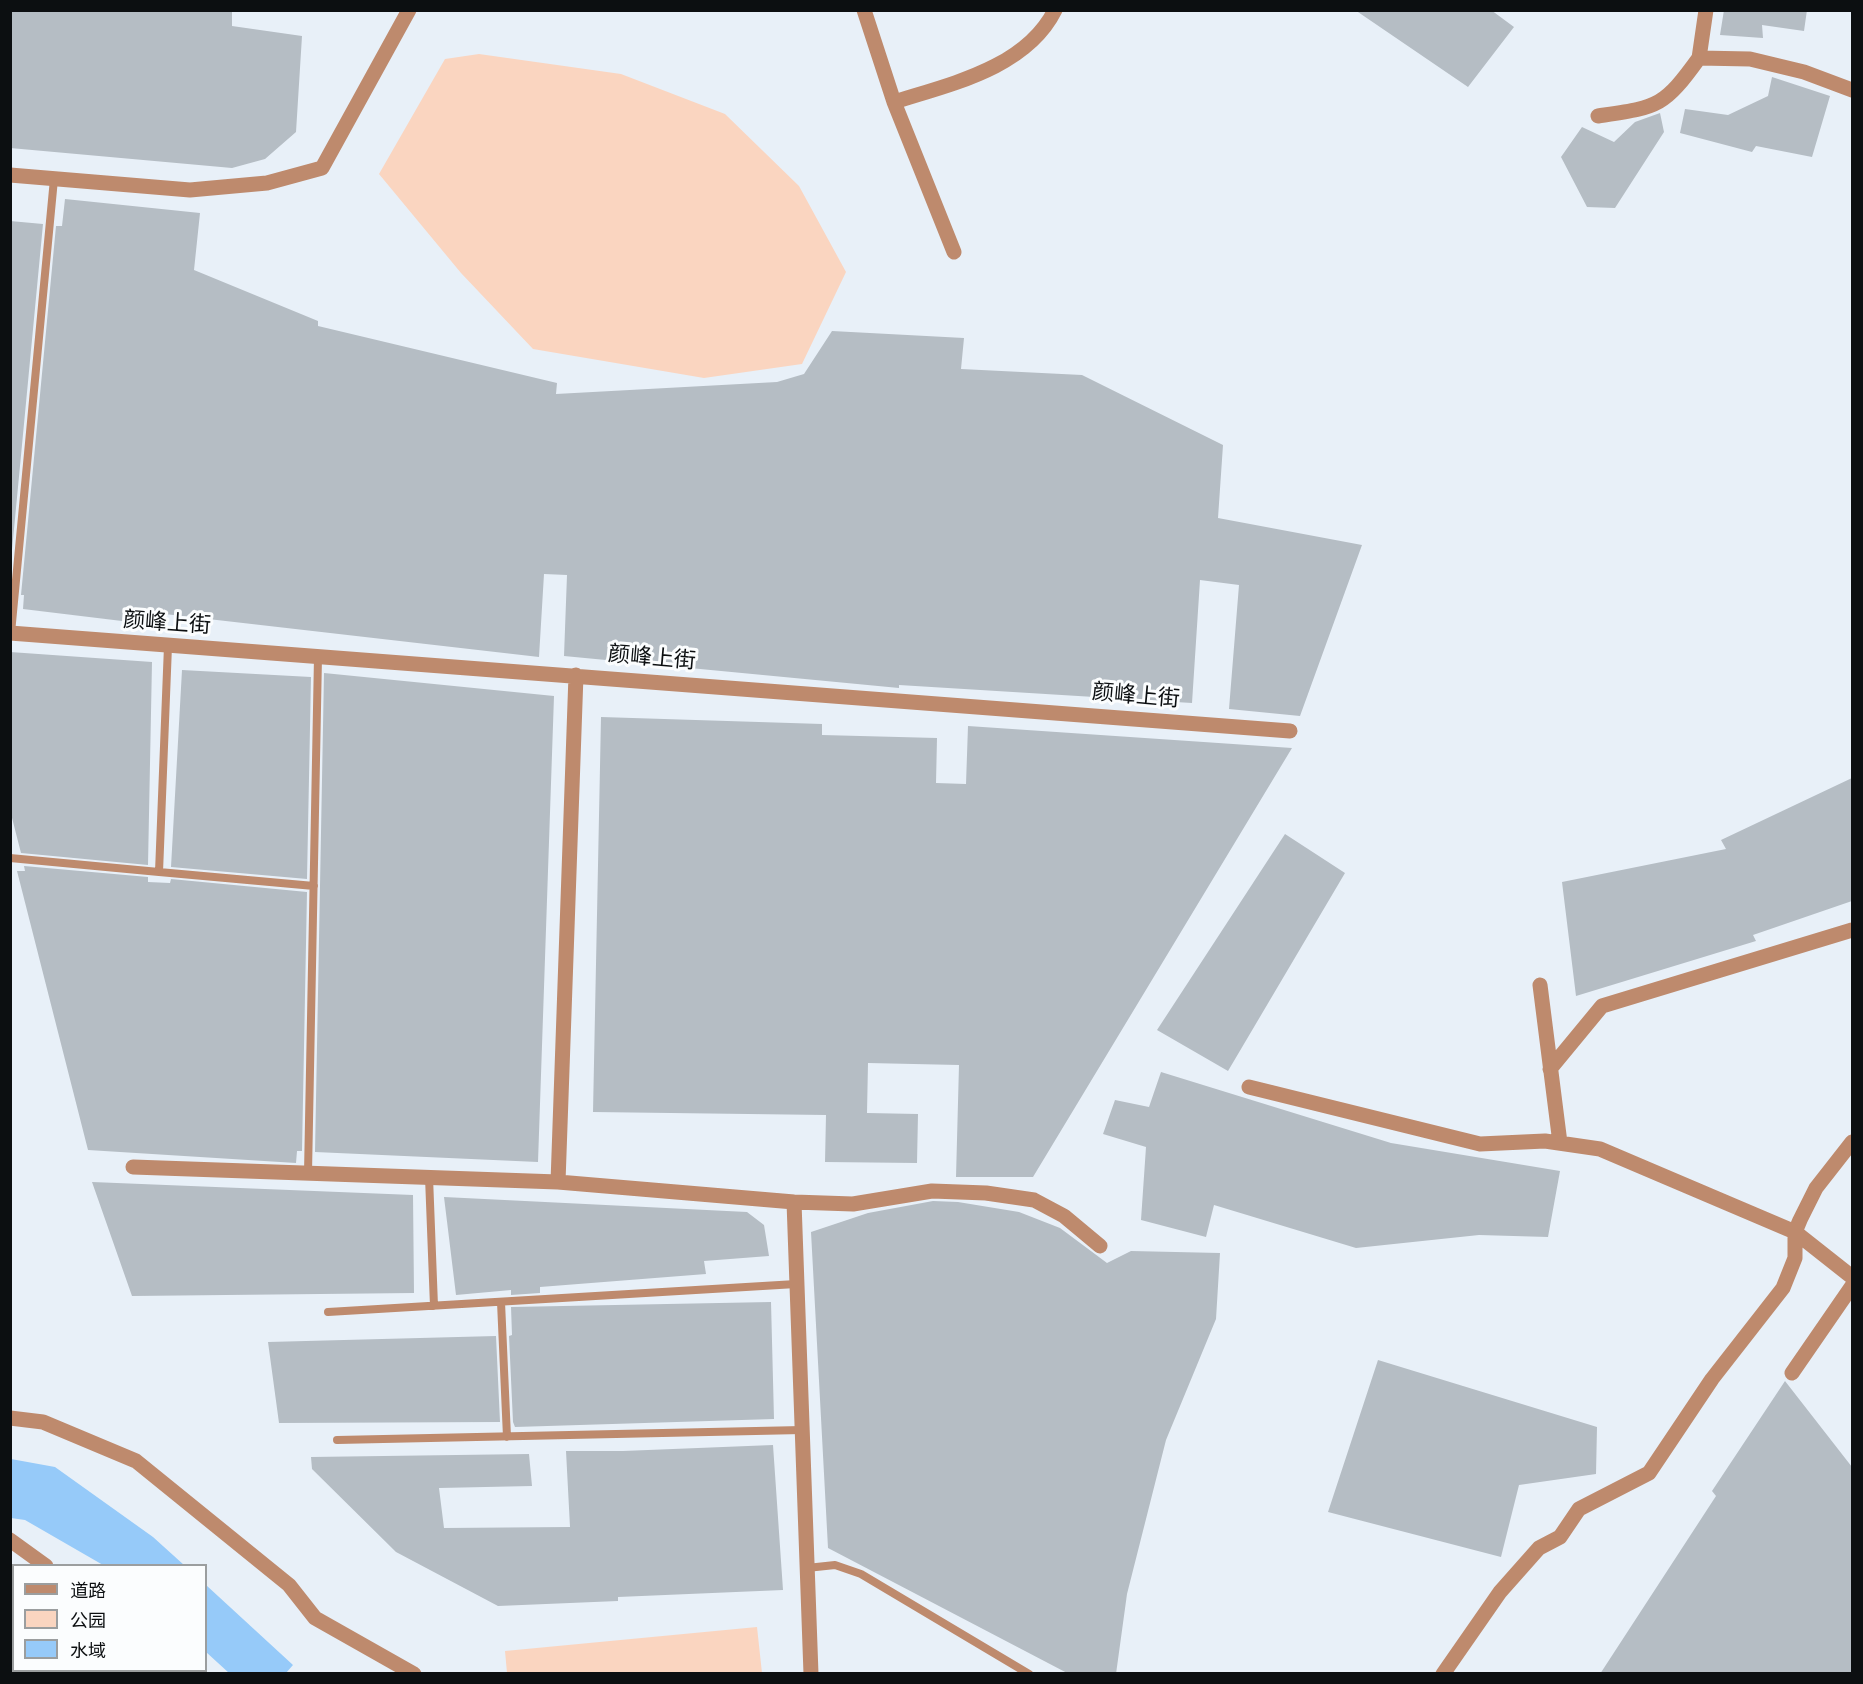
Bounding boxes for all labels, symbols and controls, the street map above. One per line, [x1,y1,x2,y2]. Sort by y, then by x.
street label: 颜峰上街 [122,607,212,639]
street label: 颜峰上街 [607,641,697,675]
street label: 颜峰上街 [1091,679,1181,713]
legend [12,1564,207,1672]
text: 道路 [70,1580,106,1602]
text: 公园 [70,1610,106,1632]
text: 水域 [70,1640,106,1662]

